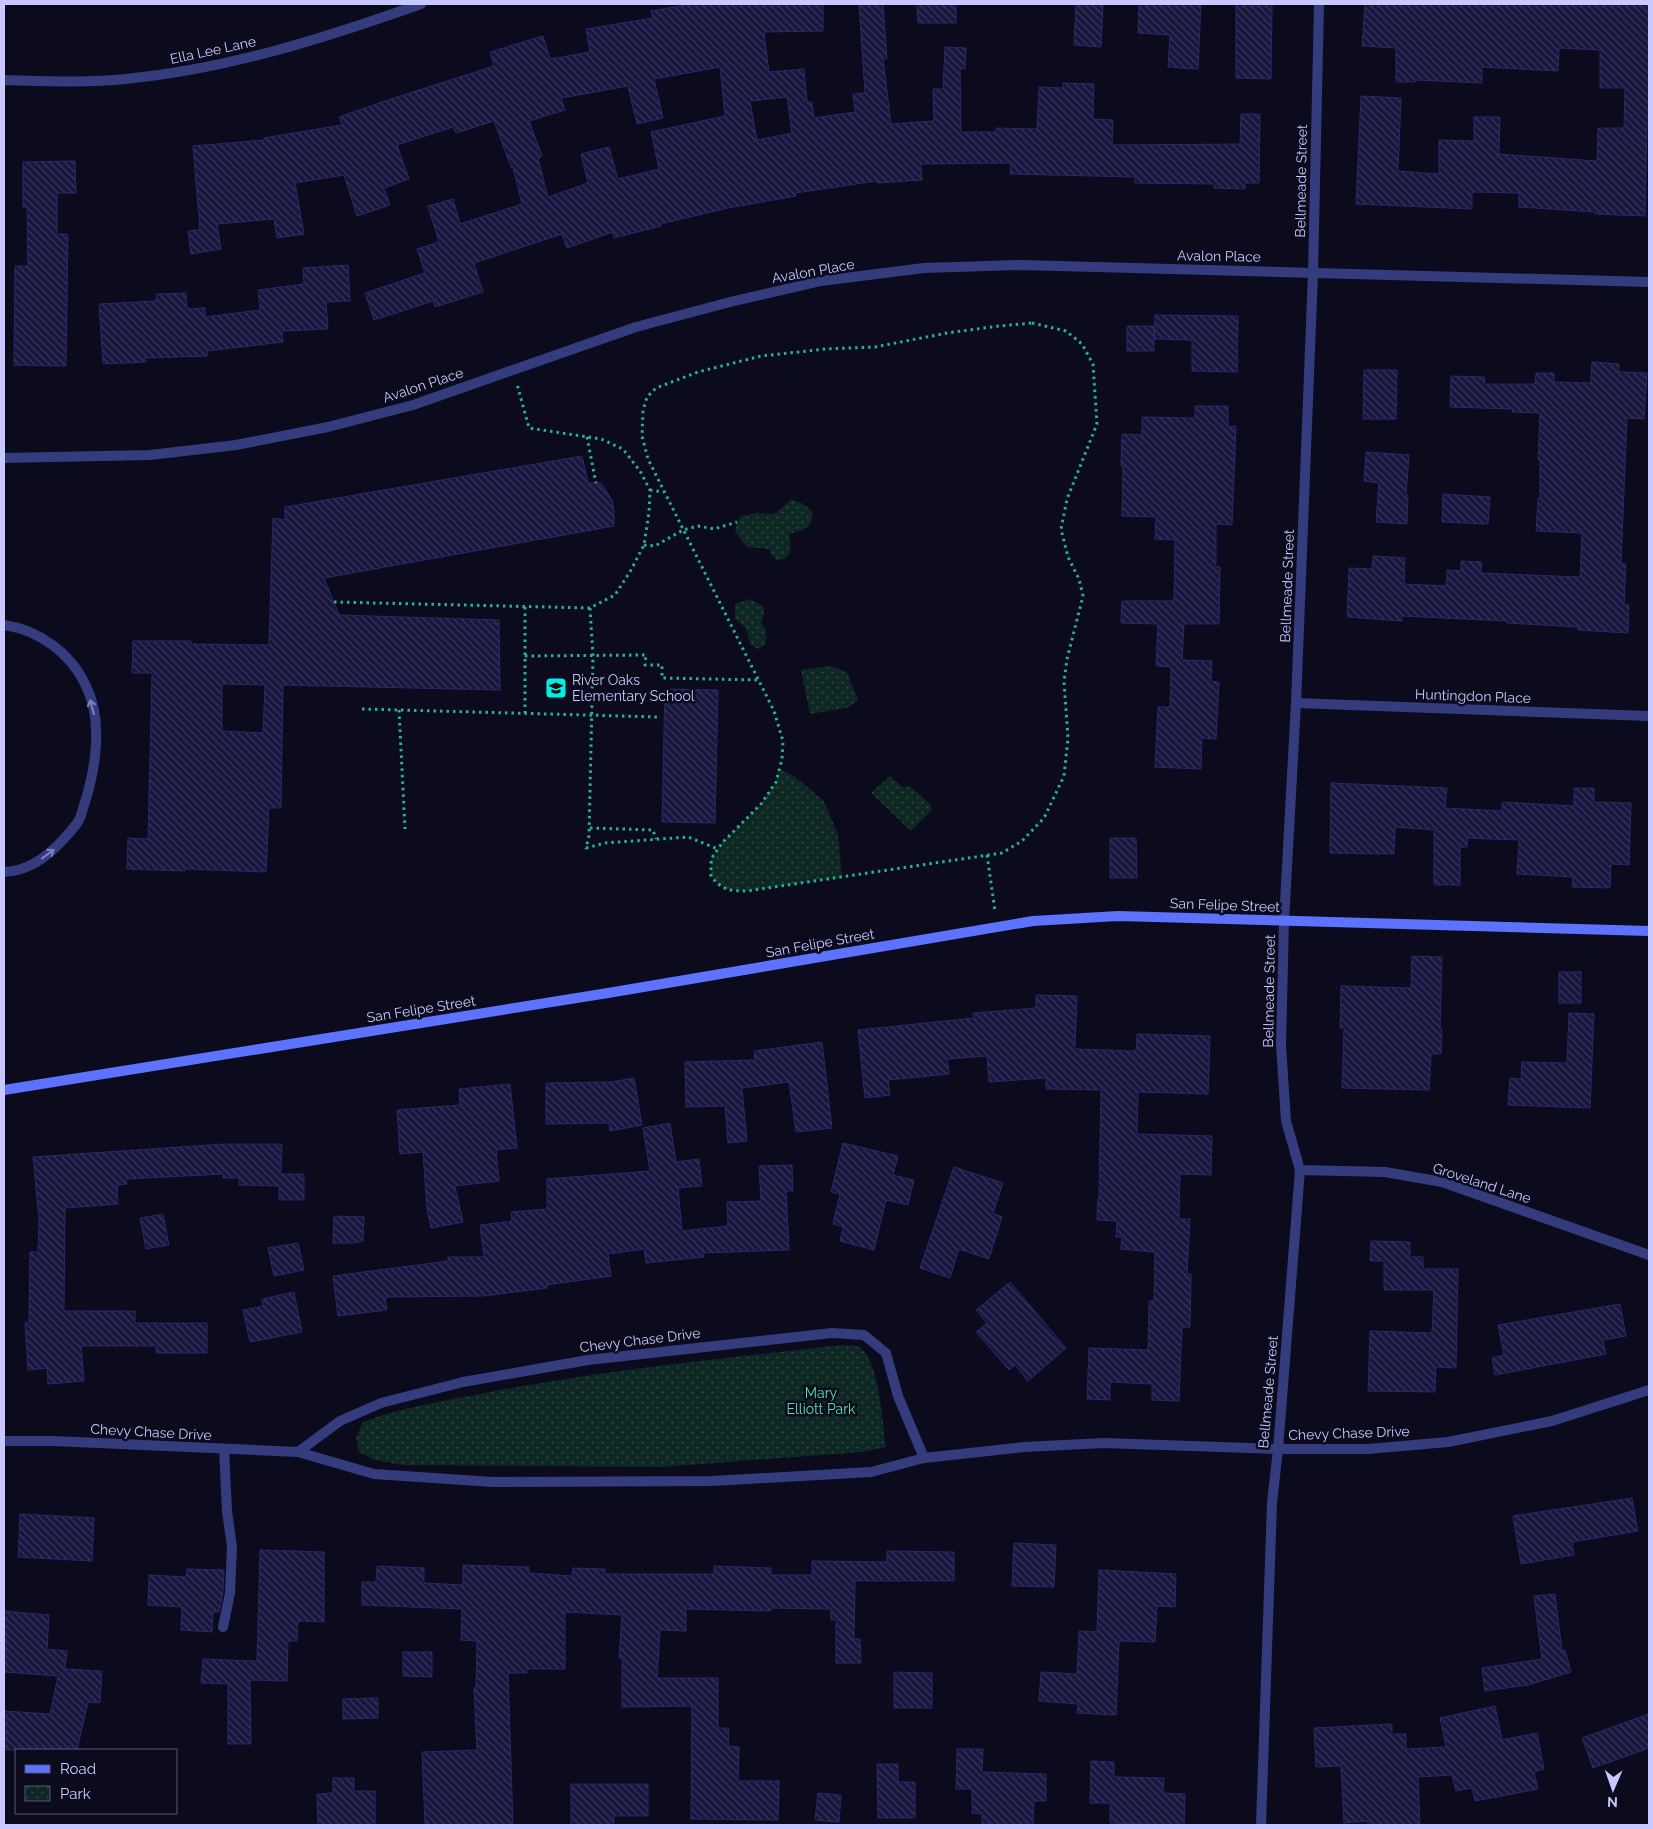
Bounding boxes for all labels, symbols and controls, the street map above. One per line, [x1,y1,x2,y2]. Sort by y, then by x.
street label: Ella Lee Lane [169,33,257,67]
street label: Bellmeade Street [1292,124,1310,238]
street label: Avalon Place [1177,247,1261,265]
street label: Avalon Place [770,256,856,286]
street label: Avalon Place [381,364,465,406]
street label: Bellmeade Street [1277,529,1297,643]
place label: River Oaks Elementary School [572,672,695,704]
school or university icon: River Oaks Elementary School [544,676,568,700]
street label: Huntingdon Place [1415,686,1531,706]
one-way arrow [87,699,97,715]
one-way arrow [41,849,54,860]
street label: San Felipe Street [1170,895,1281,915]
street label: San Felipe Street [764,926,876,960]
street label: Bellmeade Street [1260,934,1278,1048]
street label: San Felipe Street [365,992,477,1026]
street label: Groveland Lane [1431,1160,1533,1206]
street label: Chevy Chase Drive [579,1325,701,1355]
street label: Bellmeade Street [1255,1335,1281,1449]
park label: Mary Elliott Park [787,1385,856,1417]
street label: Chevy Chase Drive [90,1421,212,1443]
street label: Chevy Chase Drive [1288,1423,1410,1443]
legend [15,1749,178,1814]
text: Road [60,1760,96,1778]
north arrow [1588,1764,1638,1814]
text: Park [60,1785,91,1803]
text: N [1607,1794,1618,1810]

